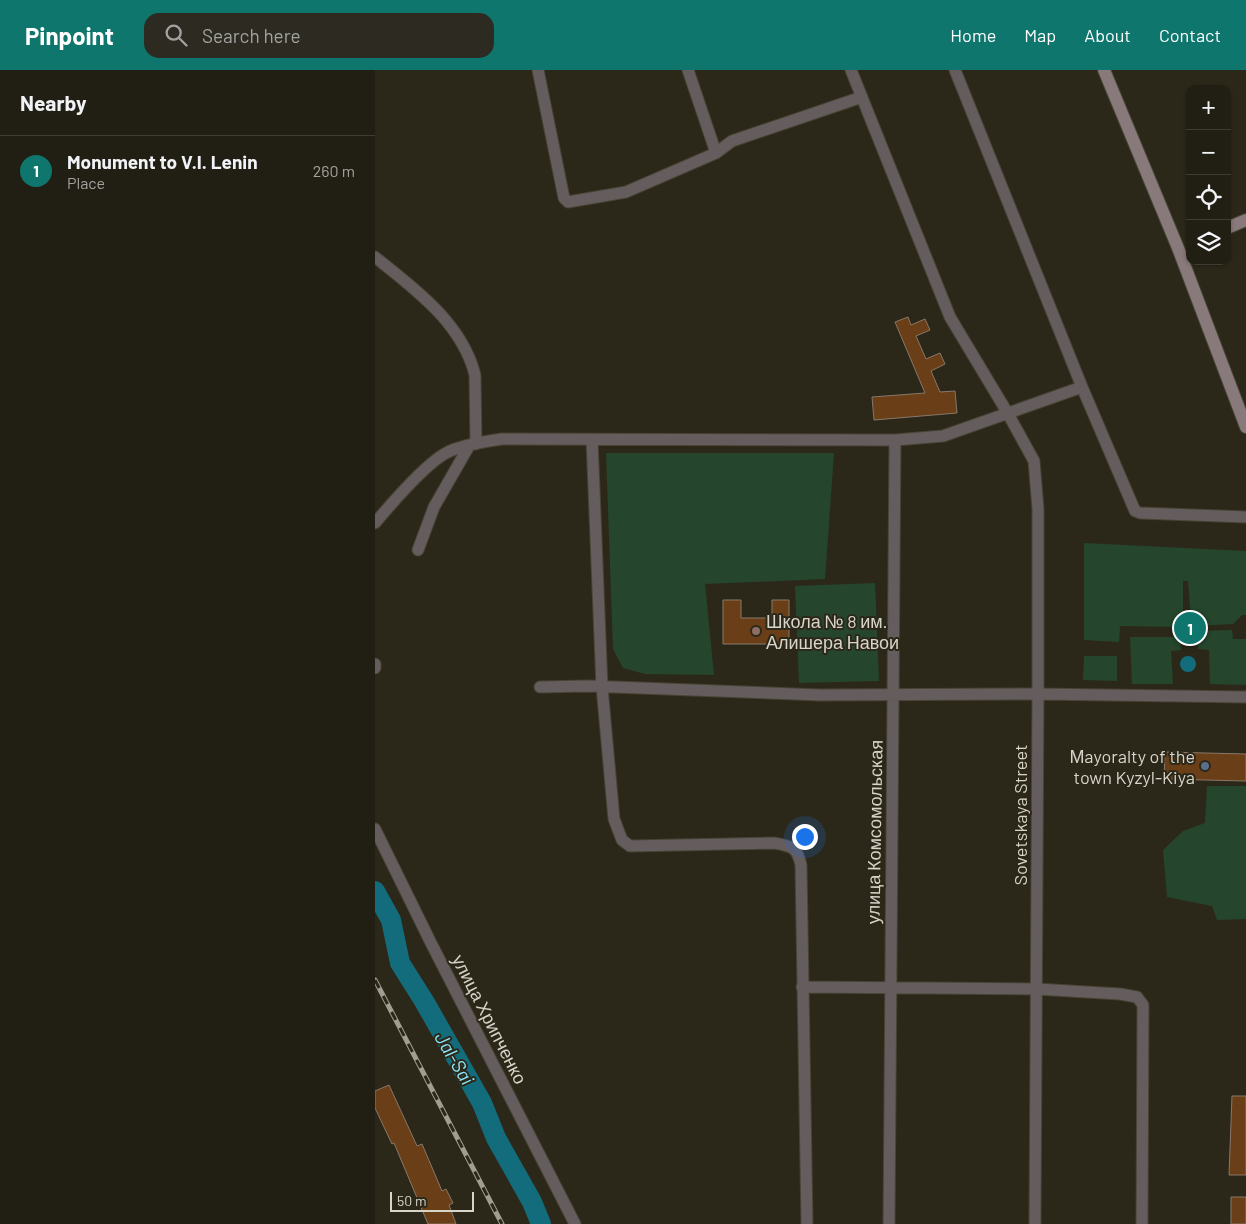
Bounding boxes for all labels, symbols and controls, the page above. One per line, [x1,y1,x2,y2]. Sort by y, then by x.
search box [144,13,494,58]
text: Pinpoint [25,21,114,50]
icon: search [162,21,190,49]
text: Search here [202,24,301,47]
text: Home [950,24,996,46]
text: Map [1024,24,1056,46]
text: About [1084,24,1131,46]
text: Contact [1159,24,1221,46]
map controls [1186,85,1231,265]
button: + [1186,85,1231,130]
text: Nearby [20,90,86,115]
button: − [1186,130,1231,175]
text: Monument to V.I. Lenin [67,150,258,173]
text: 1 [33,161,39,180]
text: 260 m [313,161,355,180]
text: Place [67,173,105,192]
button: locate [1186,175,1231,220]
button: layers [1186,220,1231,265]
pin: 1 [1174,609,1206,647]
place label: Школа № 8 им. Алишера Навои [766,610,899,653]
marker: Школа № 8 им. Алишера Навои [750,625,762,637]
street label: улица Комсомольская [861,740,887,924]
street label: Sovetskaya Street [1009,745,1031,885]
place label: Мayoralty of the town Kyzyl-Kiya [1069,745,1195,788]
marker: Мayoralty of the town Kyzyl-Kiya [1199,760,1211,772]
your location [792,824,818,850]
street label: улица Хрипченко [448,951,532,1087]
water label: Jal-Sai [430,1027,480,1089]
scale bar [390,1189,474,1212]
text: 50 m [397,1192,426,1209]

